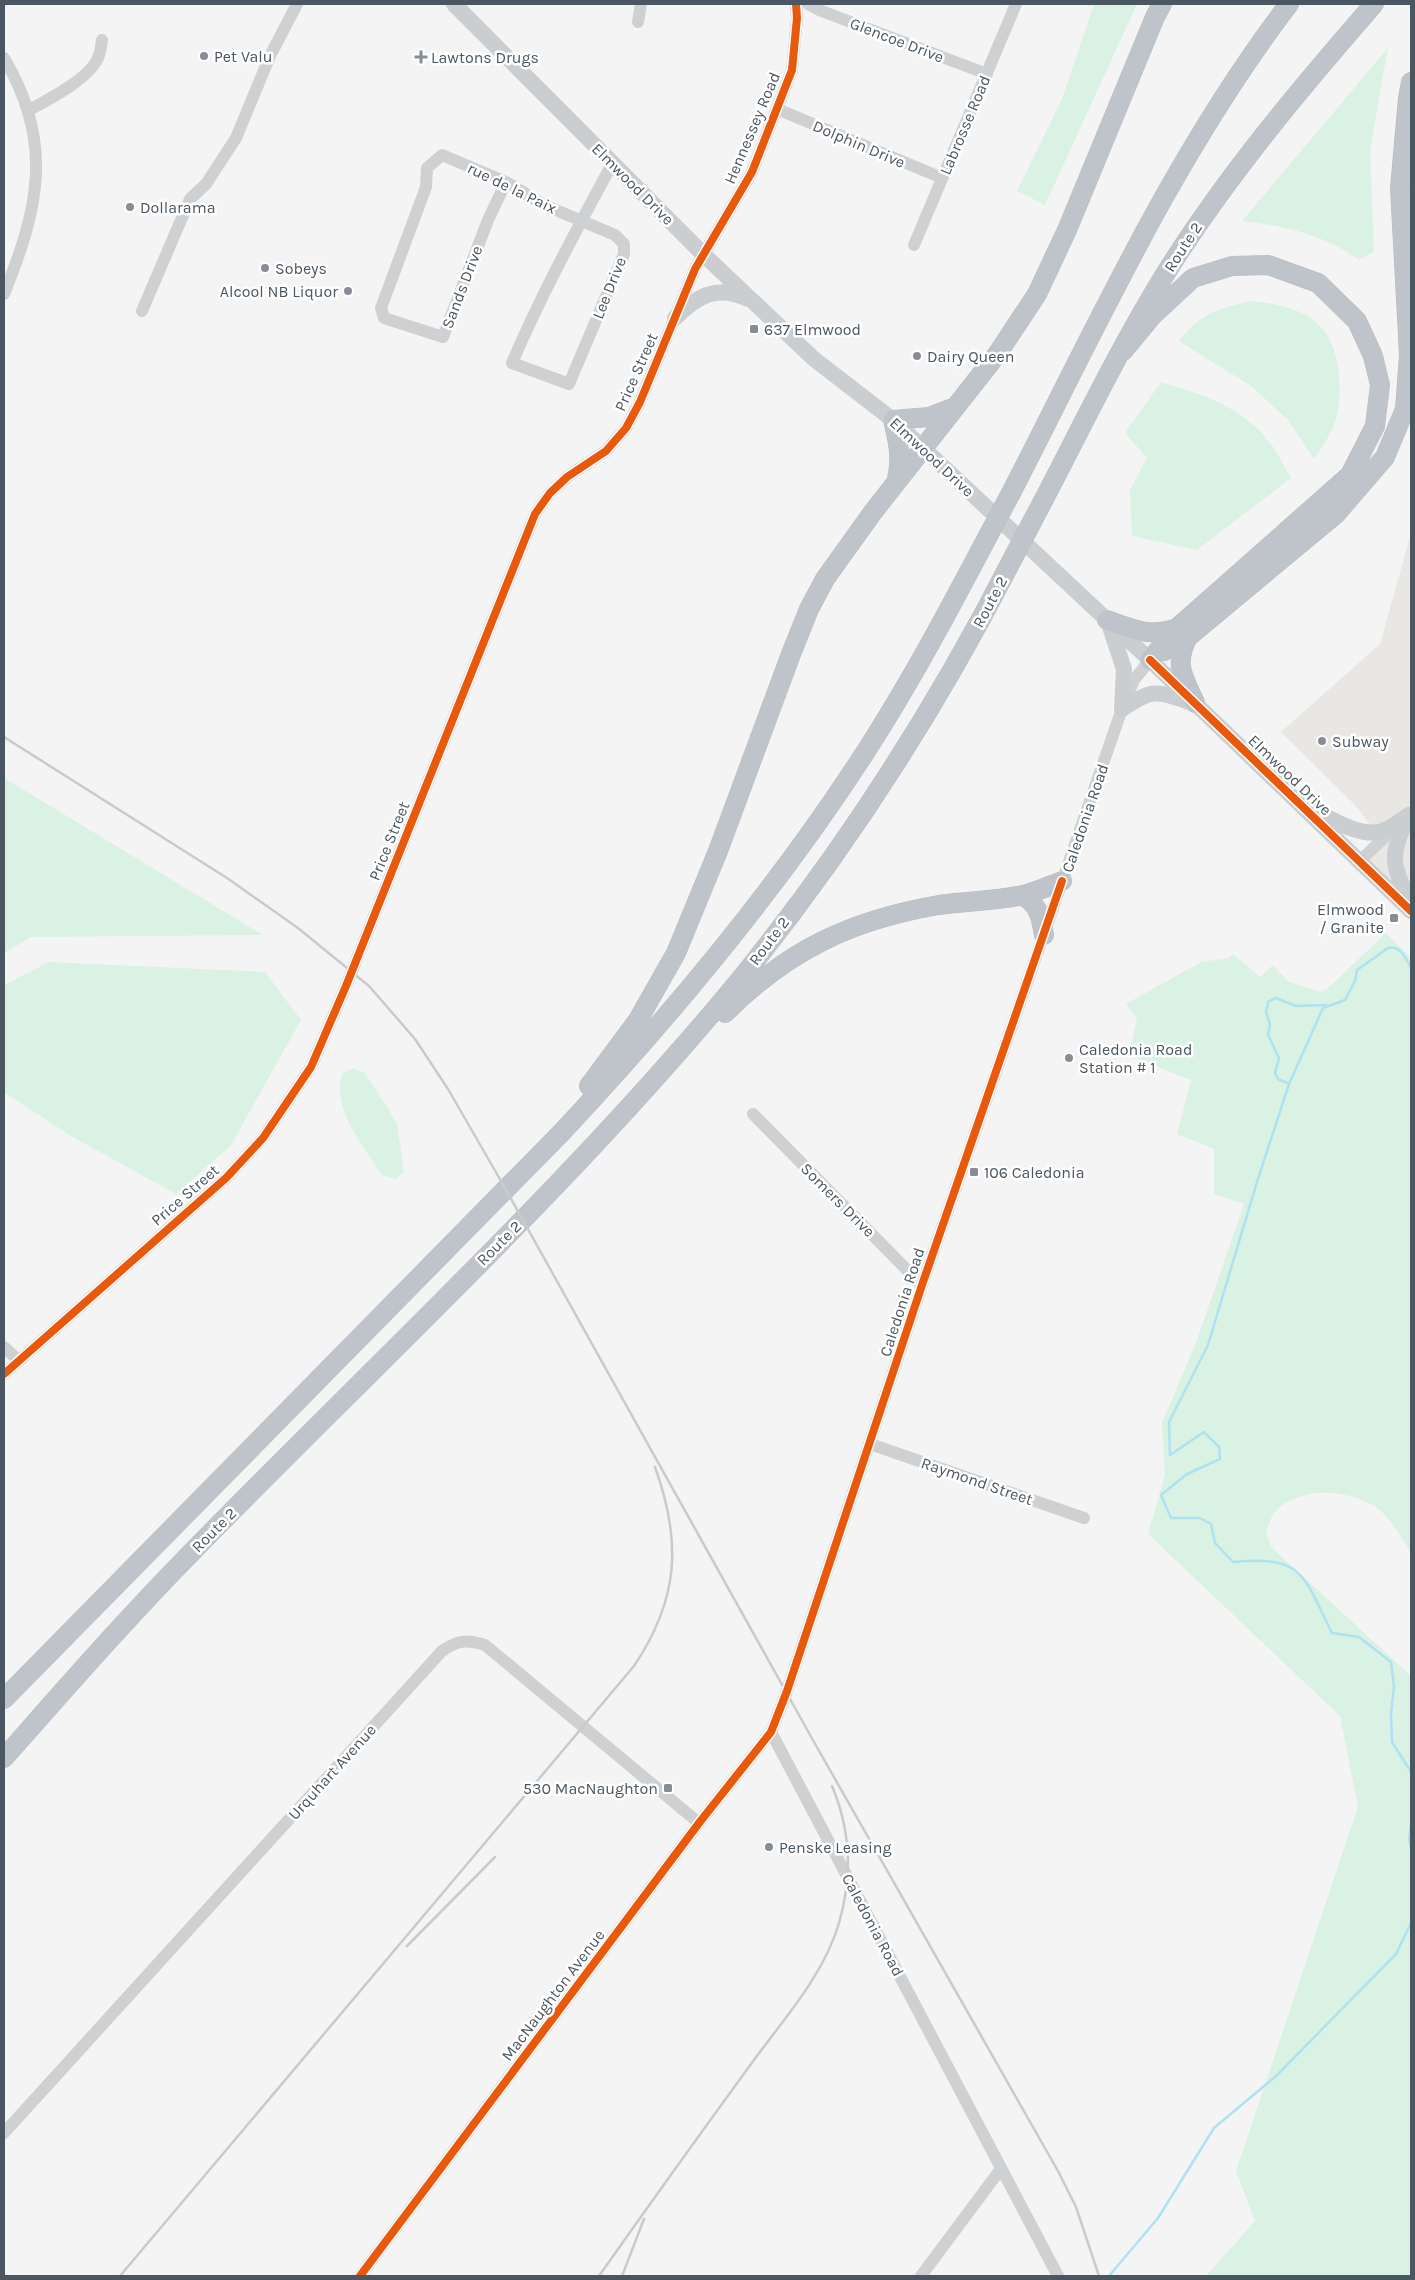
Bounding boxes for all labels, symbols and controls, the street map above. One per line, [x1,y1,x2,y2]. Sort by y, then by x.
street label: Glencoe Drive [847,13,947,67]
place label: Pet Valu [214,47,272,66]
place label: Lawtons Drugs [431,48,539,67]
marker: Pet Valu [198,50,210,62]
marker: Lawtons Drugs [415,51,427,63]
street label: Hennessey Road [720,69,784,187]
street label: Labrosse Road [936,73,994,177]
street label: Dolphin Drive [810,116,908,172]
street label: Elmwood Drive [588,139,678,229]
street label: rue de la Paix [464,158,560,218]
place label: Dollarama [140,198,215,217]
marker: Dollarama [124,201,136,213]
street label: Route 2 [1160,219,1206,275]
street label: Sands Drive [438,243,486,331]
street label: Lee Drive [588,254,630,322]
place label: Sobeys [275,259,327,278]
marker: Sobeys [259,262,271,274]
place label: Alcool NB Liquor [220,282,338,301]
marker: Alcool NB Liquor [342,285,354,297]
place label: 637 Elmwood [764,320,861,339]
marker: 637 Elmwood [748,323,760,335]
street label: Price Street [610,330,662,414]
place label: Dairy Queen [927,347,1014,366]
marker: Dairy Queen [911,350,923,362]
street label: Elmwood Drive [886,413,978,501]
street label: Route 2 [969,573,1011,631]
street label: Elmwood Drive [1244,731,1336,819]
place label: Subway [1332,732,1389,751]
marker: Subway [1316,735,1328,747]
street label: Caledonia Road [1058,761,1112,875]
street label: Price Street [365,799,413,883]
place label: Elmwood / Granite [1317,900,1384,937]
marker: Elmwood / Granite [1388,912,1400,924]
street label: Route 2 [745,913,793,969]
place label: Caledonia Road Station # 1 [1079,1040,1192,1077]
marker: Caledonia Road Station # 1 [1063,1052,1075,1064]
street label: Somers Drive [797,1159,879,1241]
street label: Price Street [147,1160,223,1230]
place label: 106 Caledonia [984,1163,1085,1182]
marker: 106 Caledonia [968,1166,980,1178]
street label: Route 2 [473,1217,525,1269]
street label: Caledonia Road [875,1245,929,1359]
street label: Raymond Street [919,1453,1035,1509]
street label: Route 2 [188,1504,240,1556]
street label: Urquhart Avenue [284,1720,380,1824]
place label: 530 MacNaughton [523,1779,658,1798]
marker: 530 MacNaughton [662,1782,674,1794]
place label: Penske Leasing [779,1838,892,1857]
marker: Penske Leasing [763,1841,775,1853]
street label: Caledonia Road [838,1870,908,1980]
street label: MacNaughton Avenue [497,1926,609,2064]

